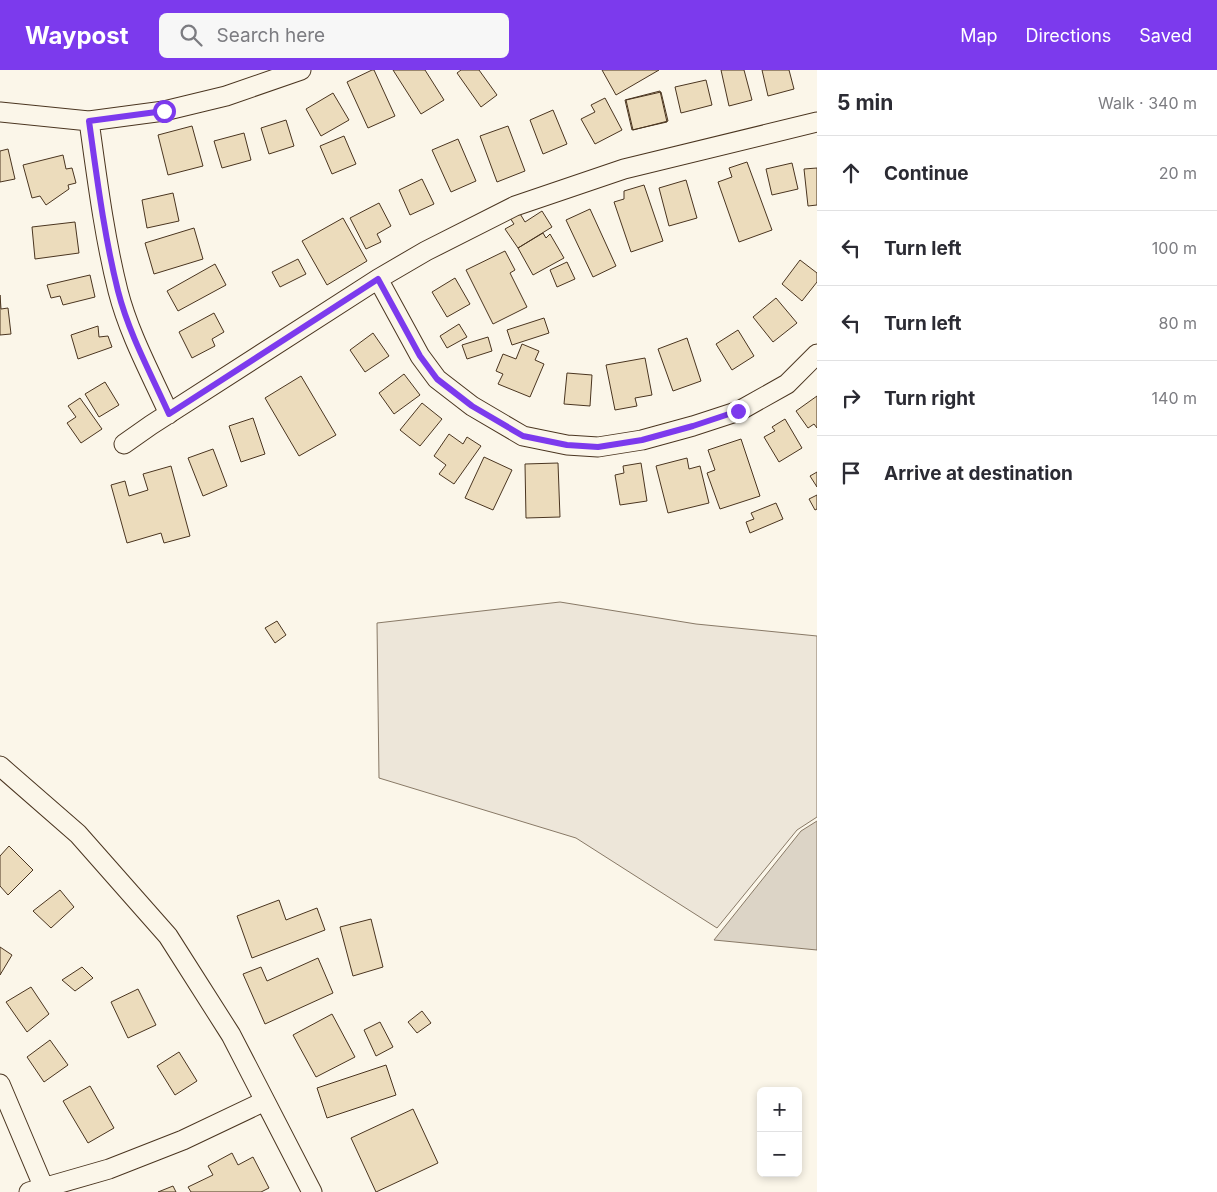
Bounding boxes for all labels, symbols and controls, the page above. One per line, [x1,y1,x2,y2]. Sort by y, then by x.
search box [159,13,509,58]
text: Waypost [25,21,129,50]
icon: search [177,21,205,49]
text: Search here [217,24,325,47]
text: Map [960,25,998,46]
text: Directions [1026,25,1111,46]
text: Saved [1139,25,1192,46]
text: 5 min [837,90,893,115]
text: Walk · 340 m [1098,93,1197,113]
route start [153,100,176,123]
icon: ahead [837,159,865,187]
text: Continue [884,162,969,185]
text: 20 m [1159,163,1197,183]
icon: left [837,234,865,262]
text: Turn left [884,237,962,260]
text: 100 m [1152,238,1197,258]
icon: left [837,309,865,337]
text: Turn left [884,312,962,335]
text: 80 m [1158,313,1197,333]
icon: right [837,384,865,412]
text: Turn right [884,387,975,410]
text: 140 m [1152,388,1197,408]
route end [727,400,750,423]
icon: arrive [837,459,865,487]
text: Arrive at destination [884,462,1073,485]
map controls [757,1087,802,1177]
button: + [757,1087,802,1132]
button: − [757,1132,802,1177]

